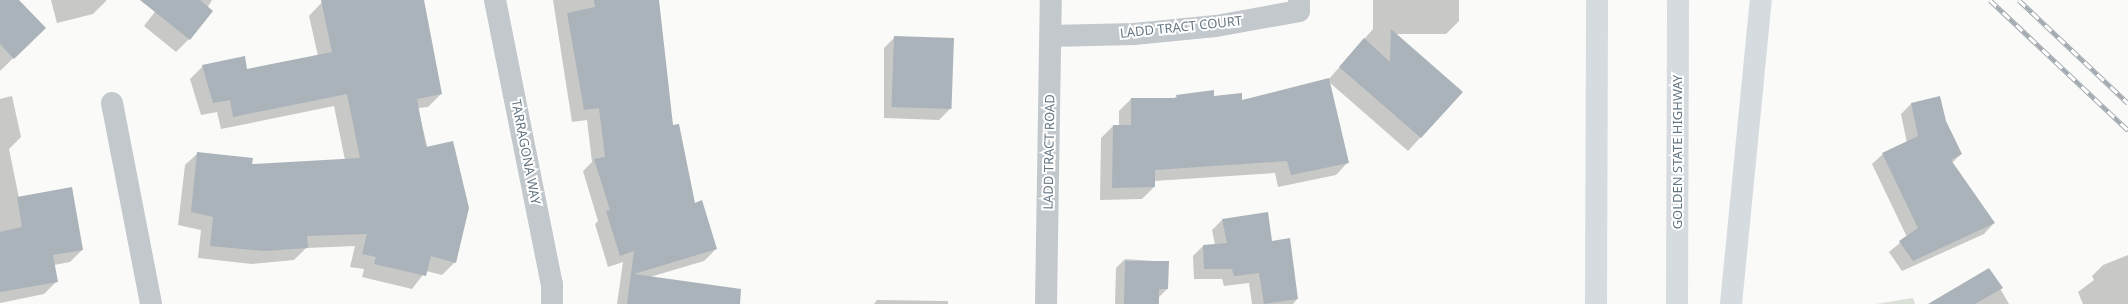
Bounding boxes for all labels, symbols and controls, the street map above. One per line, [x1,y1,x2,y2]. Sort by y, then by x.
street label: LADD TRACT COURT [1119,13,1243,41]
street label: GOLDEN STATE HIGHWAY [1669,75,1685,229]
street label: LADD TRACT ROAD [1040,94,1058,210]
street label: TARRAGONA WAY [508,98,544,206]

